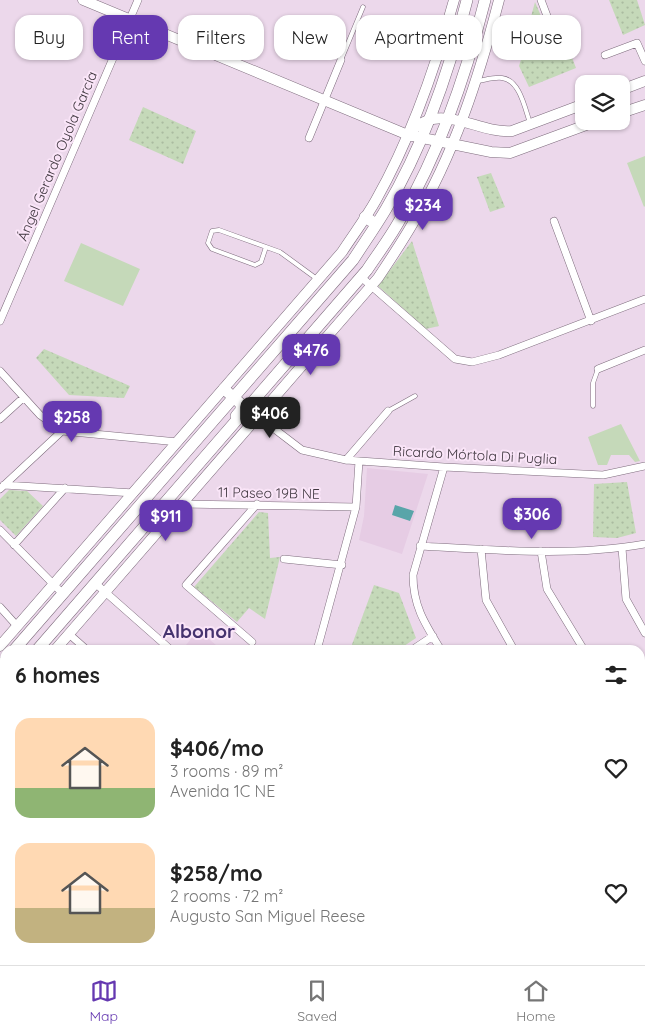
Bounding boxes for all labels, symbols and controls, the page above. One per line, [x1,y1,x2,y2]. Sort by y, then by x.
chip: Buy [15,15,83,60]
chip: Rent [93,15,168,60]
chip: Filters [178,15,264,60]
chip: New [274,15,346,60]
chip: Apartment [356,15,482,60]
chip: House [492,15,581,60]
street label: Ángel Gerardo Oyola García [13,68,101,244]
map controls [575,75,630,130]
button: layers [575,75,630,130]
pin: $234 [393,188,453,231]
text: $234 [405,195,441,215]
pin: $476 [281,334,341,376]
text: $476 [293,340,329,360]
pin: $406 [240,396,300,439]
pin: $258 [42,400,102,443]
text: $406 [251,403,289,423]
text: $258 [54,407,90,427]
street label: Ricardo Mórtola Di Puglia [392,442,558,468]
street label: 11 Paseo 19B NE [218,483,320,503]
pin: $306 [502,498,562,540]
pin: $911 [136,500,196,542]
text: $306 [514,504,550,524]
text: $911 [150,506,182,526]
district label: Albonor [163,619,235,643]
icon: filters [602,661,630,689]
text: 6 homes [15,662,100,688]
text: $406/mo [170,735,264,761]
icon: home [55,738,115,798]
icon: heart [602,754,630,782]
text: 3 rooms · 89 m² [170,761,283,781]
text: Avenida 1C NE [170,781,275,801]
text: $258/mo [170,860,262,886]
icon: home [55,863,115,923]
icon: heart [602,879,630,907]
text: 2 rooms · 72 m² [170,886,283,906]
text: Augusto San Miguel Reese [170,906,365,926]
tab: Map [90,977,118,1025]
tab: Saved [297,977,337,1025]
tab: Home [516,977,555,1025]

